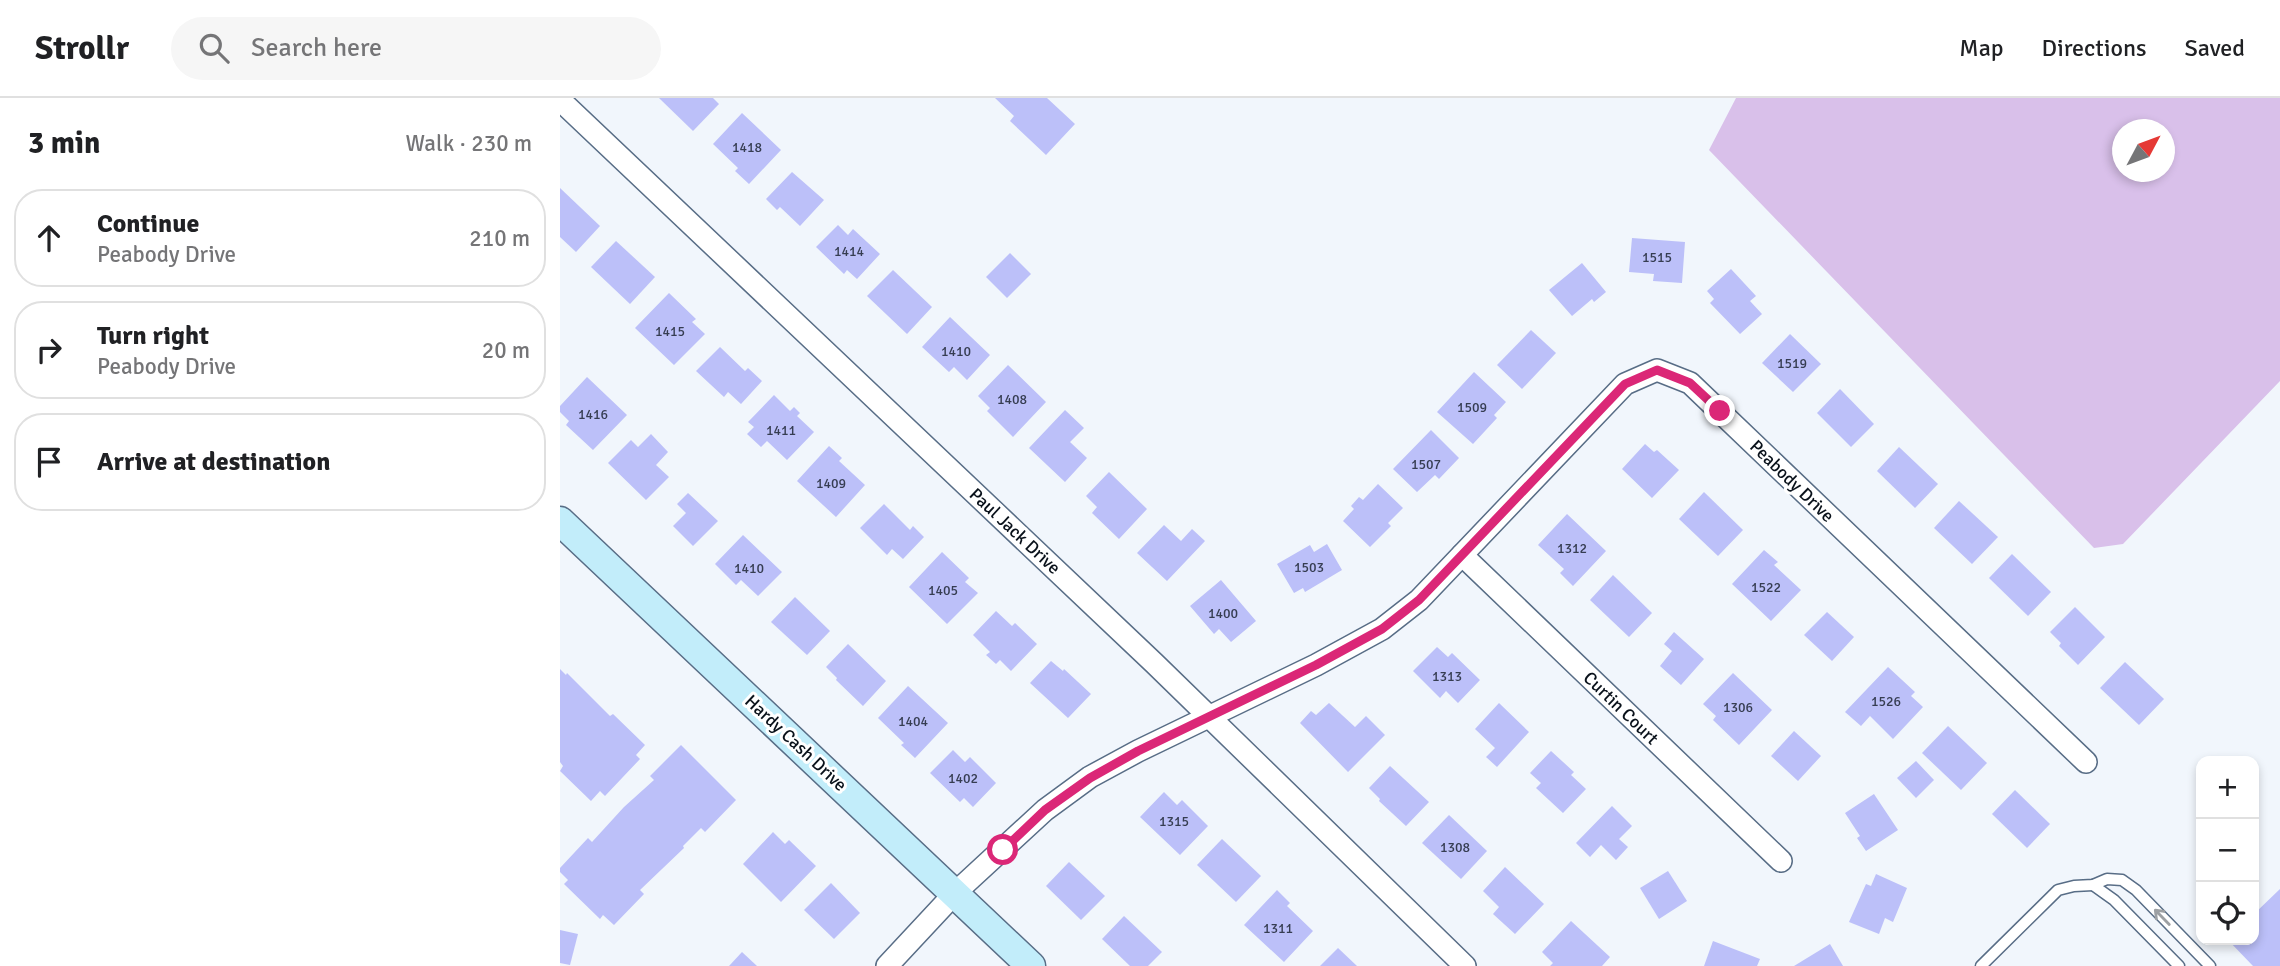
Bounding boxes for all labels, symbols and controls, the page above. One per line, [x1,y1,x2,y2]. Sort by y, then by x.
search box [171,17,661,80]
text: Strollr [35,28,129,69]
icon: search [195,29,233,67]
text: Search here [251,32,382,64]
text: Map [1959,33,2004,63]
text: Directions [2042,33,2147,63]
text: Saved [2185,33,2245,63]
north arrow [2112,119,2175,182]
text: 3 min [28,125,100,162]
text: Walk · 230 m [406,129,532,158]
house number: 1418 [732,139,762,156]
text: Continue [97,208,199,240]
icon: ahead [30,219,68,257]
text: 210 m [469,224,530,253]
text: Peabody Drive [97,240,236,269]
house number: 1414 [834,243,865,260]
house number: 1515 [1642,249,1672,266]
text: Turn right [97,320,209,352]
house number: 1415 [655,323,685,340]
icon: right [30,331,68,369]
text: 20 m [482,336,530,365]
house number: 1410 [941,343,971,360]
text: Peabody Drive [97,352,236,381]
house number: 1519 [1777,355,1807,372]
house number: 1408 [997,391,1027,408]
route end [1704,395,1735,426]
house number: 1509 [1457,399,1487,416]
house number: 1416 [578,406,608,423]
house number: 1411 [766,422,796,439]
street label: Peabody Drive [1745,435,1839,527]
icon: arrive [30,443,68,481]
text: Arrive at destination [97,446,330,478]
house number: 1507 [1411,456,1441,473]
house number: 1409 [816,475,846,492]
street label: Paul Jack Drive [965,483,1065,579]
house number: 1312 [1557,540,1587,557]
house number: 1503 [1294,559,1324,576]
house number: 1410 [734,560,764,577]
house number: 1522 [1751,579,1781,596]
house number: 1405 [928,582,958,599]
house number: 1400 [1208,605,1238,622]
street label: Curtin Court [1579,667,1663,749]
house number: 1313 [1432,668,1462,685]
street label: Hardy Cash Drive [740,690,852,796]
house number: 1526 [1871,693,1901,710]
house number: 1306 [1723,699,1753,716]
house number: 1404 [898,713,929,730]
map controls [2196,756,2259,945]
button: + [2196,756,2259,819]
house number: 1402 [948,770,978,787]
house number: 1315 [1159,813,1189,830]
button: − [2196,819,2259,882]
route start [987,834,1018,865]
house number: 1308 [1440,839,1470,856]
button: locate [2196,882,2259,945]
one-way arrow [2154,909,2171,926]
house number: 1311 [1263,920,1293,937]

